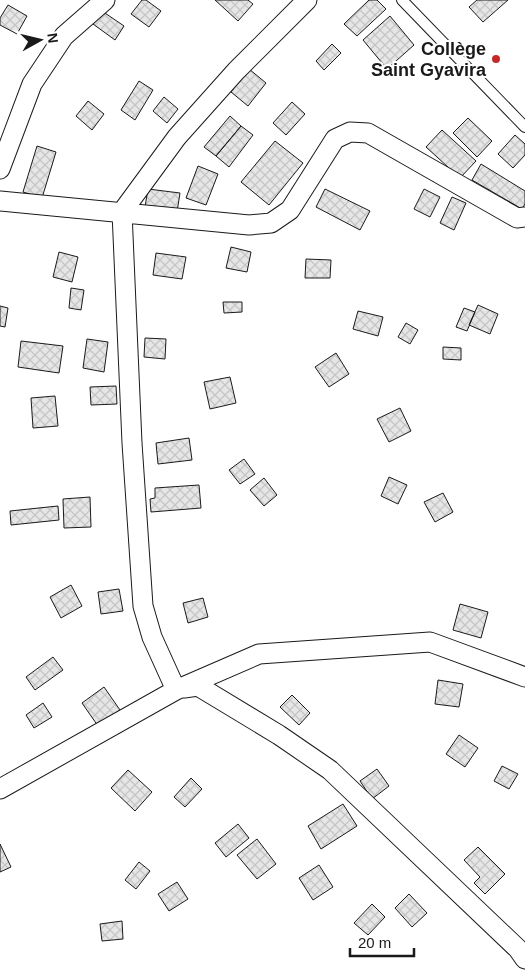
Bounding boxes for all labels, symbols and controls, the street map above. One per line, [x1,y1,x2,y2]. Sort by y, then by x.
north arrow [15,15,65,65]
text: N [44,32,62,44]
place label: Collège Saint Gyavira [371,39,487,80]
marker: Collège Saint Gyavira [490,53,502,65]
scale bar [350,926,414,958]
text: 20 m [358,934,391,951]

